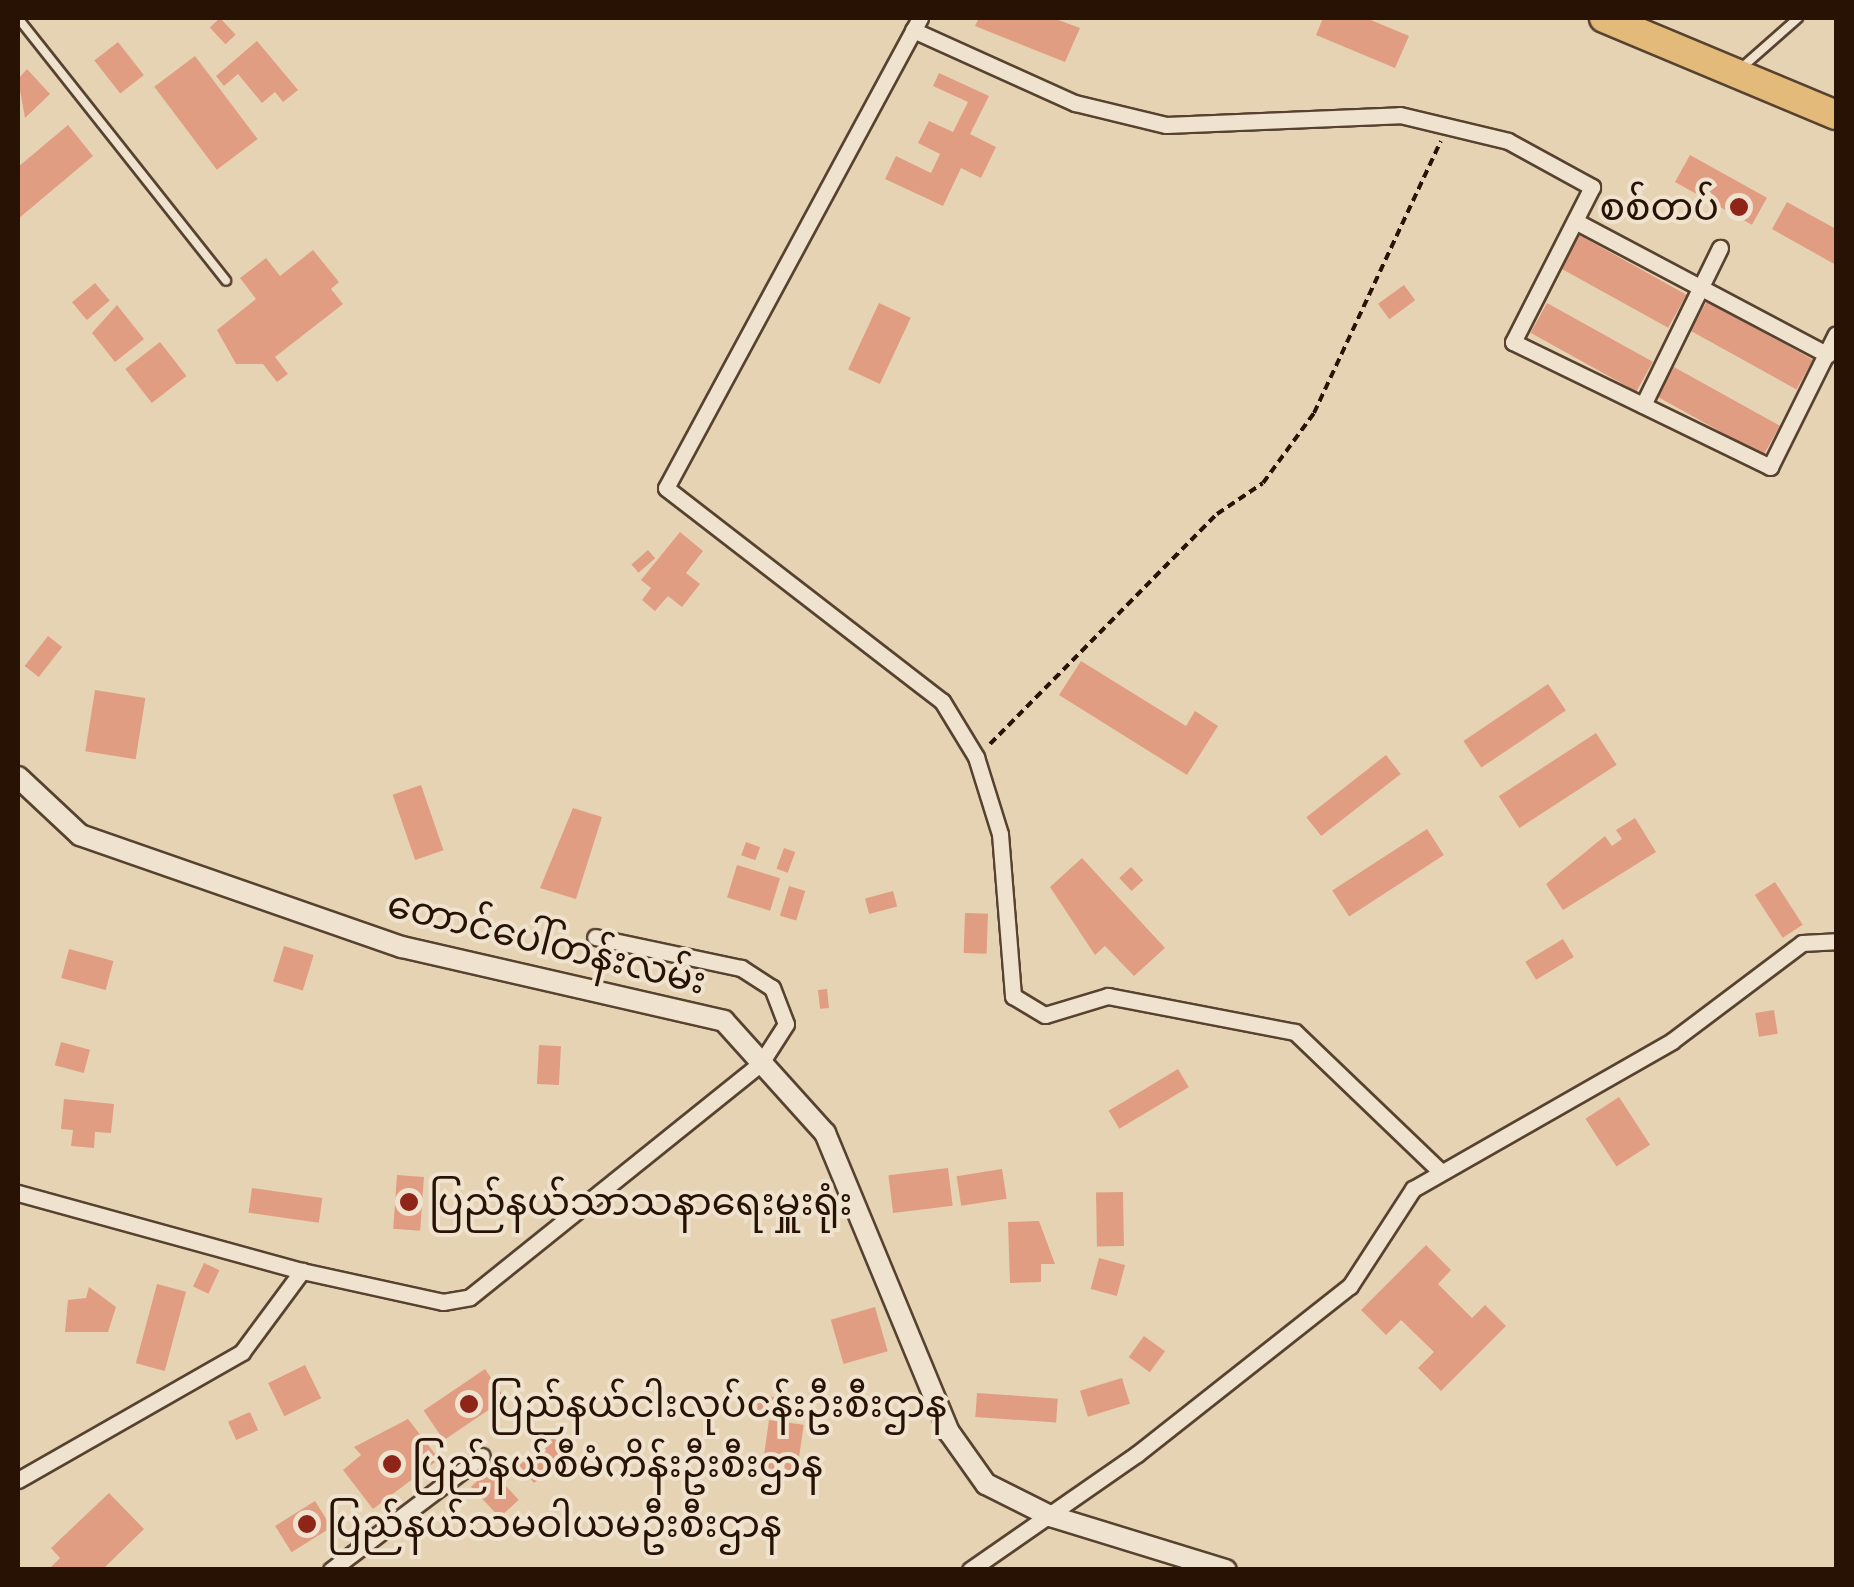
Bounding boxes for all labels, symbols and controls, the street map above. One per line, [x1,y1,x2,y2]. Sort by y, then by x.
place label: စစ်တပ် [1599,184,1719,230]
marker: စစ်တပ် [1728,196,1750,218]
street label: တောင်ပေါ်တန်းလမ်း [383,880,711,1004]
place label: ပြည်နယ်သာသနာရေးမှူးရုံး [429,1179,852,1225]
marker: ပြည်နယ်သာသနာရေးမှူးရုံး [398,1191,420,1213]
place label: ပြည်နယ်ငါးလုပ်ငန်းဦးစီးဌာန [489,1381,947,1427]
marker: ပြည်နယ်ငါးလုပ်ငန်းဦးစီးဌာန [458,1393,480,1415]
place label: ပြည်နယ်စီမံကိန်းဦးစီးဌာန [412,1441,823,1487]
marker: ပြည်နယ်စီမံကိန်းဦးစီးဌာန [381,1453,403,1475]
place label: ပြည်နယ်သမဝါယမဦးစီးဌာန [327,1501,782,1547]
marker: ပြည်နယ်သမဝါယမဦးစီးဌာန [296,1513,318,1535]

